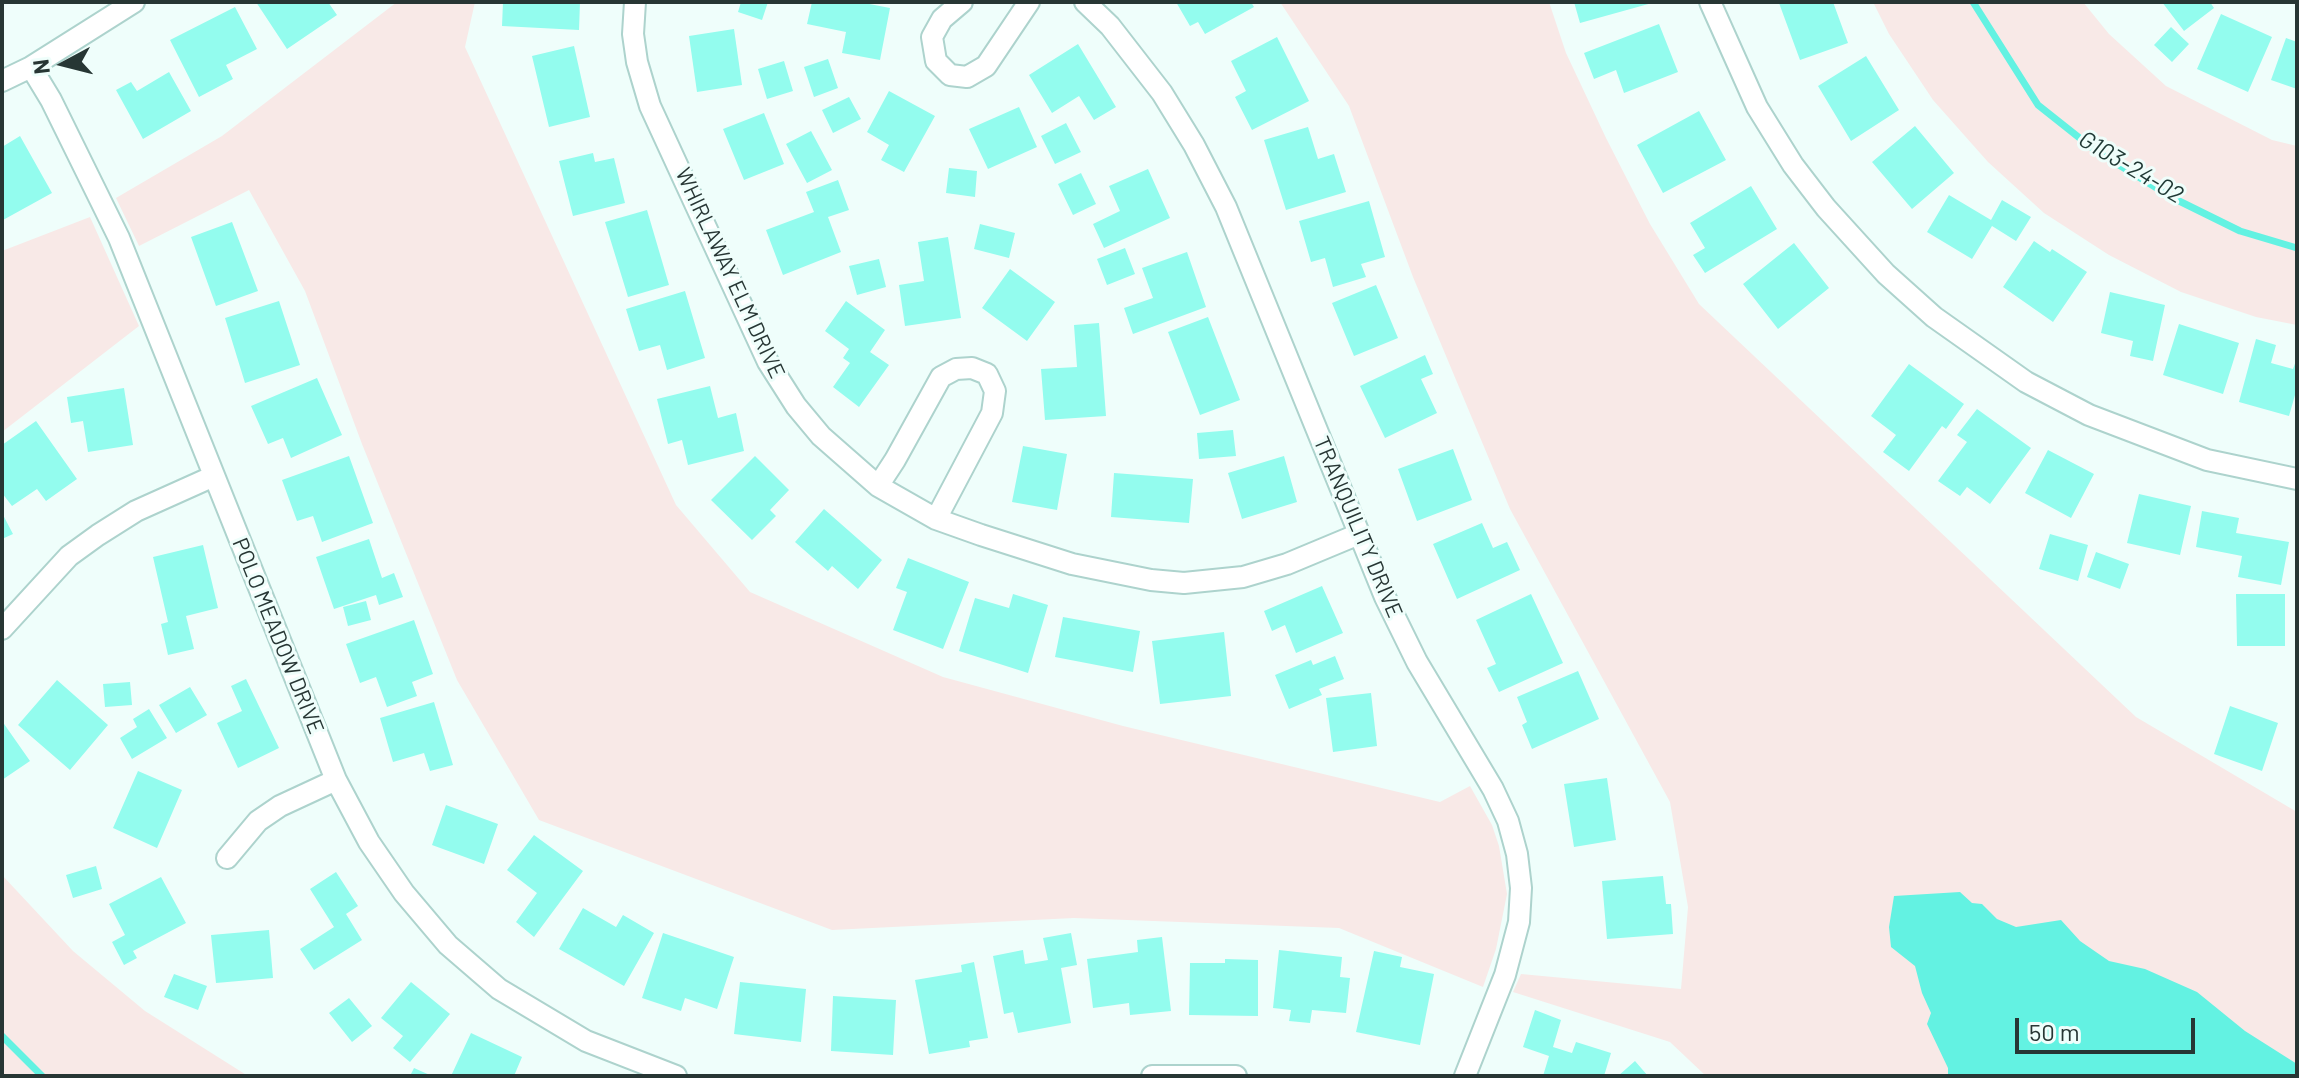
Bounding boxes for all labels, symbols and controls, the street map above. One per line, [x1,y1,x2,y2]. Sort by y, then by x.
north arrow [24,24,104,104]
text: N [26,58,54,76]
water label: G103-24-02 [2073,125,2189,209]
street label: WHIRLAWAY ELM DRIVE [670,164,790,382]
street label: TRANQUILITY DRIVE [1308,433,1408,621]
street label: POLO MEADOW DRIVE [227,534,329,738]
scale bar [2019,1002,2199,1052]
text: 50 m [2029,1017,2080,1046]

